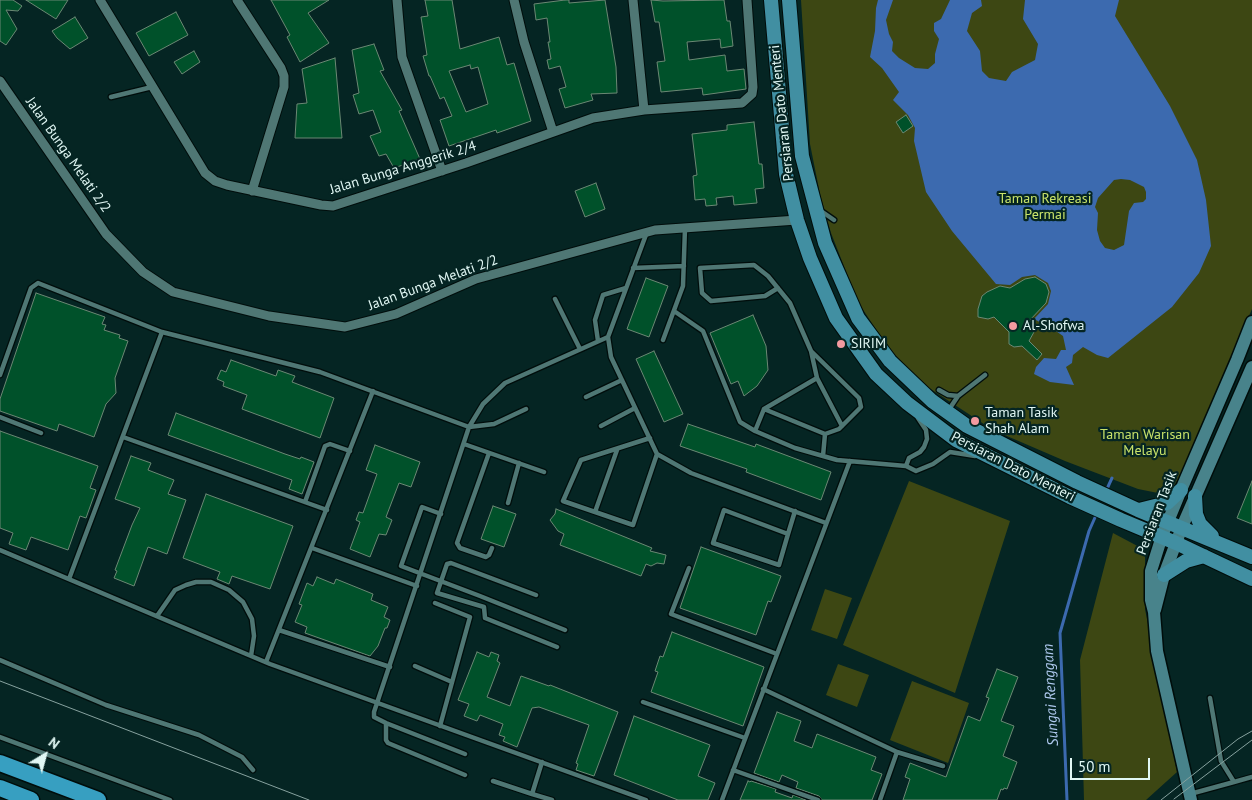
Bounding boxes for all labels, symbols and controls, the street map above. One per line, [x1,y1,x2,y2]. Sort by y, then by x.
street label: Persiaran Dato Menteri [766,44,798,182]
street label: Jalan Bunga Melati 2/2 [22,94,114,216]
street label: Jalan Bunga Anggerik 2/4 [328,138,478,198]
park label: Taman Rekreasi Permai [999,191,1091,223]
street label: Jalan Bunga Melati 2/2 [366,252,500,314]
place label: Al-Shofwa [1023,318,1084,334]
marker: Al-Shofwa [1007,320,1019,332]
place label: SIRIM [851,336,886,352]
marker: SIRIM [835,338,847,350]
place label: Taman Tasik Shah Alam [985,405,1058,438]
marker: Taman Tasik Shah Alam [969,415,981,427]
park label: Taman Warisan Melayu [1100,427,1190,460]
street label: Persiaran Dato Menteri [948,428,1078,506]
street label: Persiaran Tasik [1133,469,1181,557]
water label: Sungai Renggam [1039,643,1063,747]
north arrow [20,730,70,780]
text: N [45,733,63,753]
scale bar [1072,748,1152,780]
text: 50 m [1078,757,1111,776]

